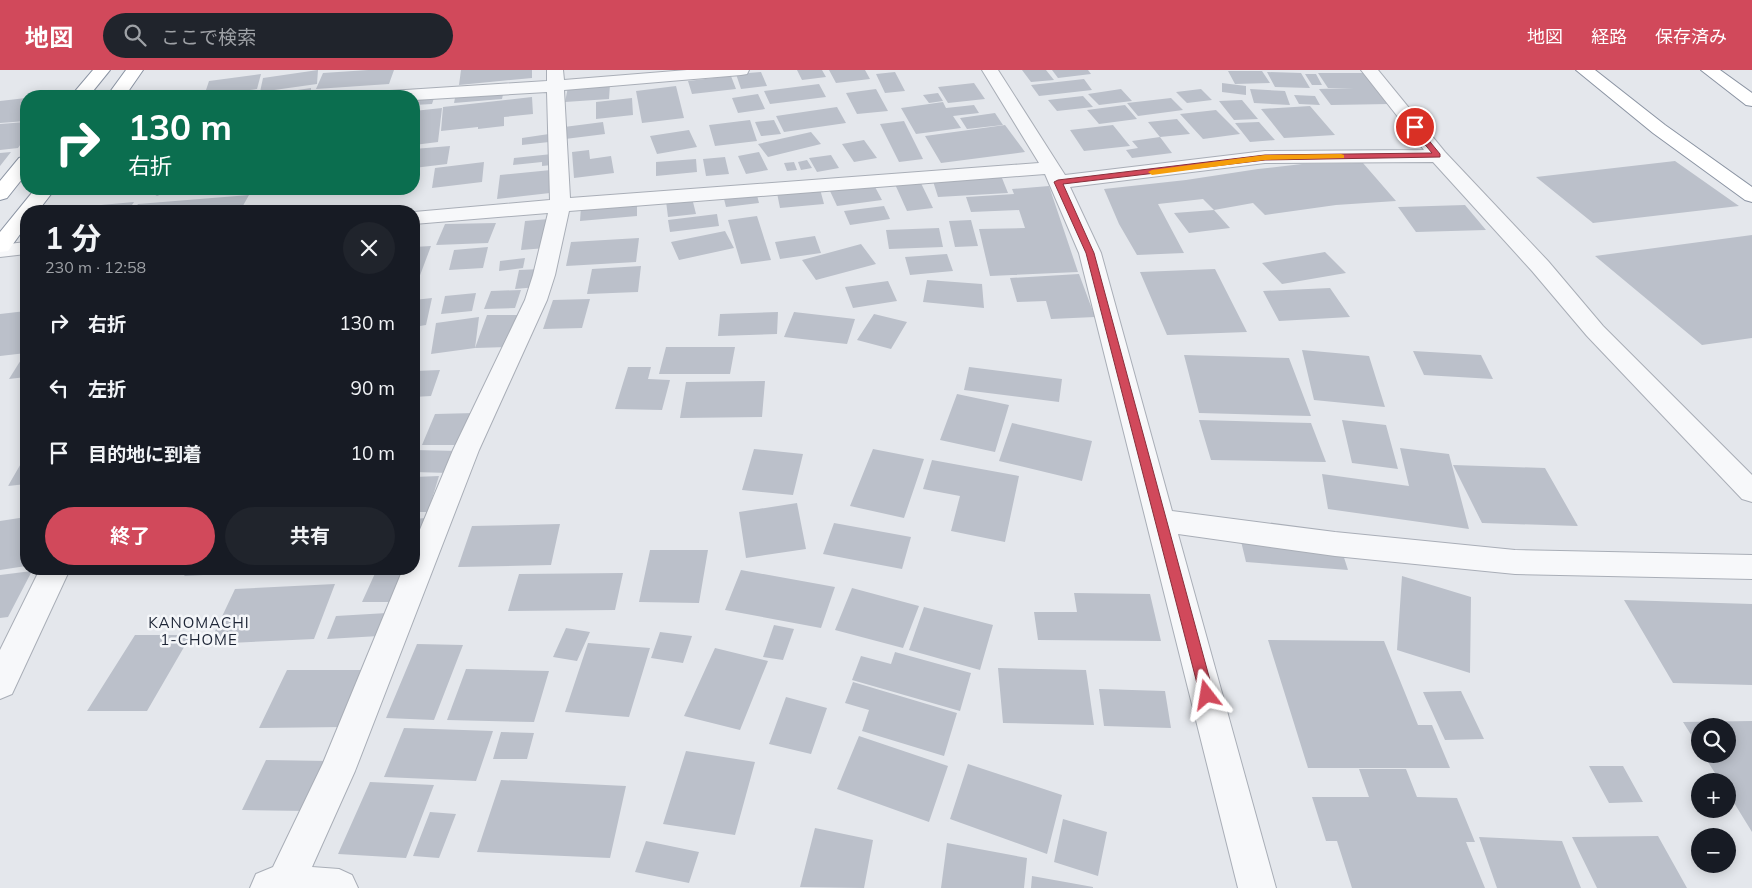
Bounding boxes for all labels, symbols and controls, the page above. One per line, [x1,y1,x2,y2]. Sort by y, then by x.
search box [103,13,453,58]
icon: search [121,21,149,49]
text: 地図 [25,22,73,52]
text: ここで検索 [161,25,256,49]
text: 地図 [1527,25,1563,48]
text: 経路 [1591,25,1627,48]
text: 保存済み [1655,25,1727,48]
text: 130 m [128,105,232,149]
pin [1394,106,1436,148]
icon: right [45,110,110,175]
icon: arrive [1401,113,1429,141]
text: 右折 [128,152,172,180]
text: 1 分 [45,219,101,257]
button: close [343,222,395,274]
text: 230 m · 12:58 [45,257,146,277]
icon: right [45,309,73,337]
text: 130 m [339,311,395,335]
text: 右折 [88,312,126,336]
icon: left [45,374,73,402]
text: 90 m [351,376,395,400]
text: 左折 [88,377,126,401]
icon: arrive [45,439,73,467]
text: 10 m [351,441,395,465]
text: 目的地に到着 [88,442,202,466]
button: 終了 [45,507,215,565]
button: 共有 [225,507,395,565]
district label: KANOMACHI 1-CHOME [148,613,250,649]
position arrow [1180,668,1232,720]
map controls [1691,718,1736,873]
button: search [1691,718,1736,763]
button: + [1691,773,1736,818]
button: − [1691,828,1736,873]

